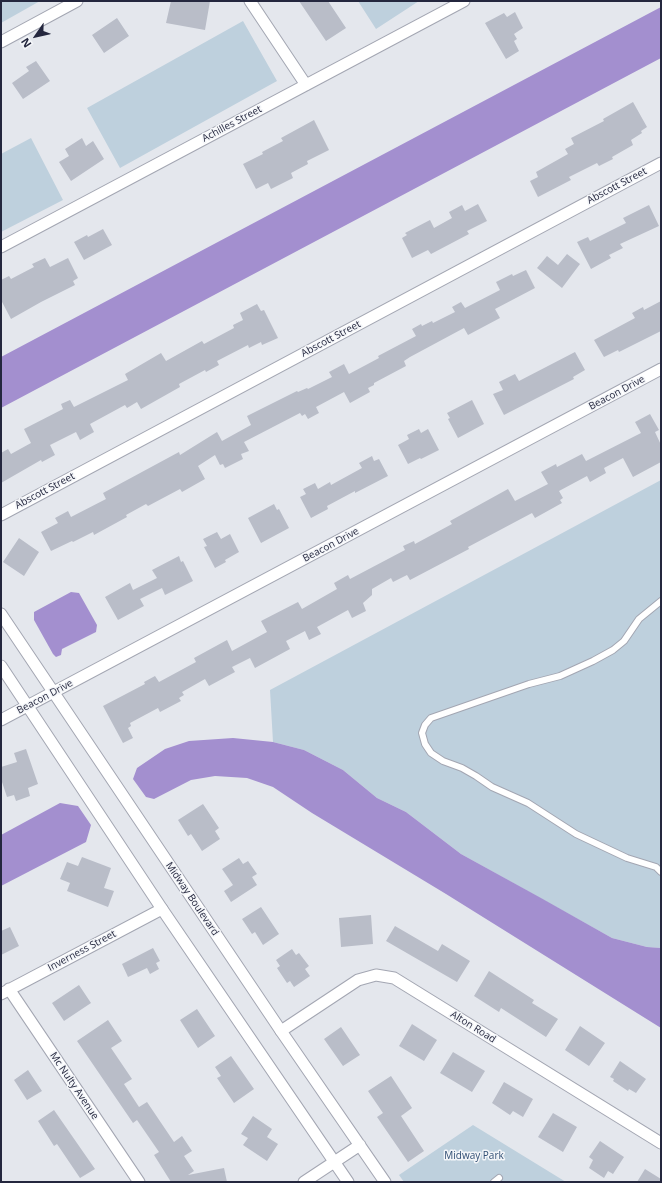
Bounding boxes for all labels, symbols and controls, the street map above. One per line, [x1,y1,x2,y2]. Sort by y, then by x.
north arrow [16,16,56,56]
text: N [17,35,34,51]
street label: Achilles Street [200,103,264,145]
street label: Abscott Street [585,165,649,207]
street label: Abscott Street [299,318,363,360]
street label: Beacon Drive [587,373,647,413]
street label: Abscott Street [13,470,77,512]
street label: Beacon Drive [301,525,361,565]
street label: Beacon Drive [15,677,75,717]
street label: Midway Boulevard [163,860,221,938]
street label: Inverness Street [46,928,118,974]
street label: Alton Road [448,1008,498,1046]
street label: Mc Nulty Avenue [47,1050,101,1122]
park label: Midway Park [444,1150,504,1162]

